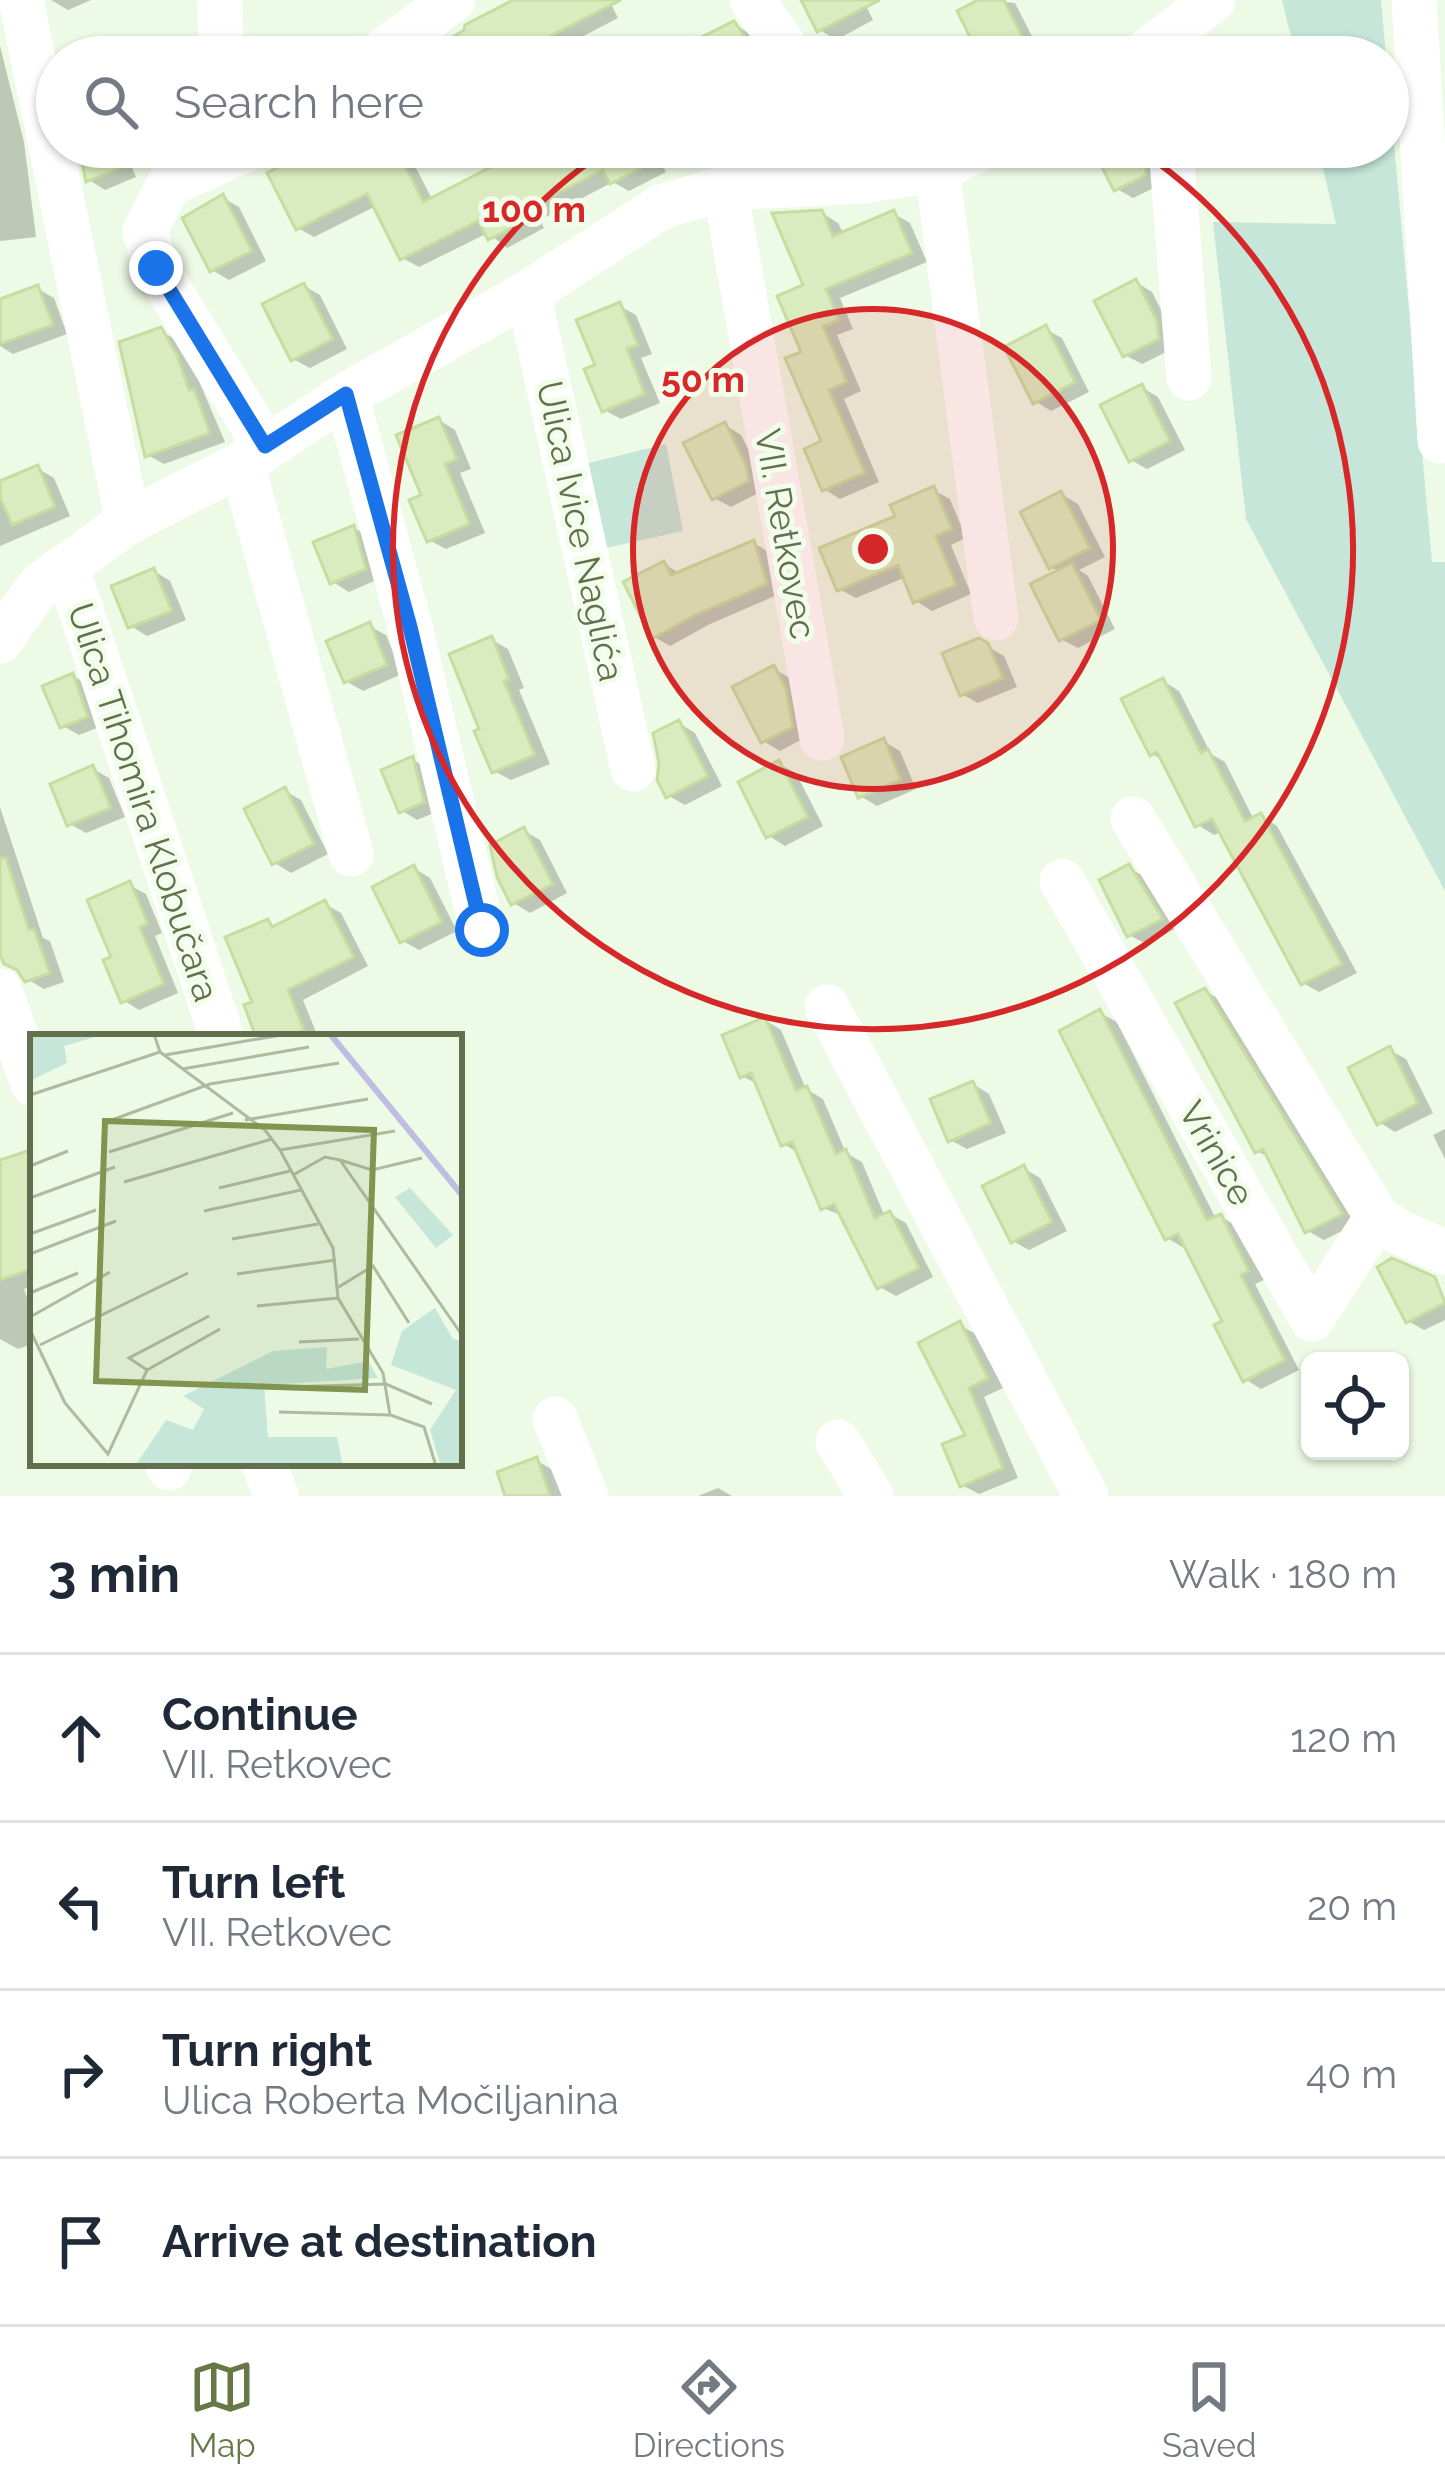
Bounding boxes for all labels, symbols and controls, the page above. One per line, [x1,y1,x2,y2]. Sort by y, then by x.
search box [36,36,1409,168]
icon: search [78,69,144,135]
text: Search here [174,76,424,129]
text: 100 m [482,188,586,230]
route end [129,241,183,295]
text: 50 m [661,358,745,400]
street label: Ulica Ivice Naglića [529,377,633,685]
street label: VII. Retkovec [747,426,825,642]
centre of rings [852,528,894,570]
street label: Ulica Tihomira Klobučara [60,598,228,1006]
route start [455,903,509,957]
inset map [30,1034,462,1466]
street label: Vrinice [1171,1094,1263,1212]
map controls [1301,1352,1409,1460]
button: locate [1301,1352,1409,1460]
text: 3 min [48,1544,180,1604]
text: Walk · 180 m [1169,1551,1397,1597]
text: Continue [162,1688,358,1741]
icon: ahead [48,1705,114,1771]
text: 120 m [1290,1715,1397,1761]
text: VII. Retkovec [162,1741,392,1787]
text: Turn left [162,1856,345,1909]
icon: left [48,1873,114,1939]
text: 20 m [1307,1883,1397,1929]
text: VII. Retkovec [162,1909,392,1955]
text: Turn right [162,2024,372,2077]
icon: right [48,2041,114,2107]
text: 40 m [1306,2051,1397,2097]
text: Ulica Roberta Močiljanina [162,2077,619,2123]
icon: arrive [48,2209,114,2275]
text: Arrive at destination [162,2215,597,2268]
tab: Map [189,2354,256,2465]
tab: Directions [633,2354,785,2465]
tab: Saved [1162,2354,1256,2465]

